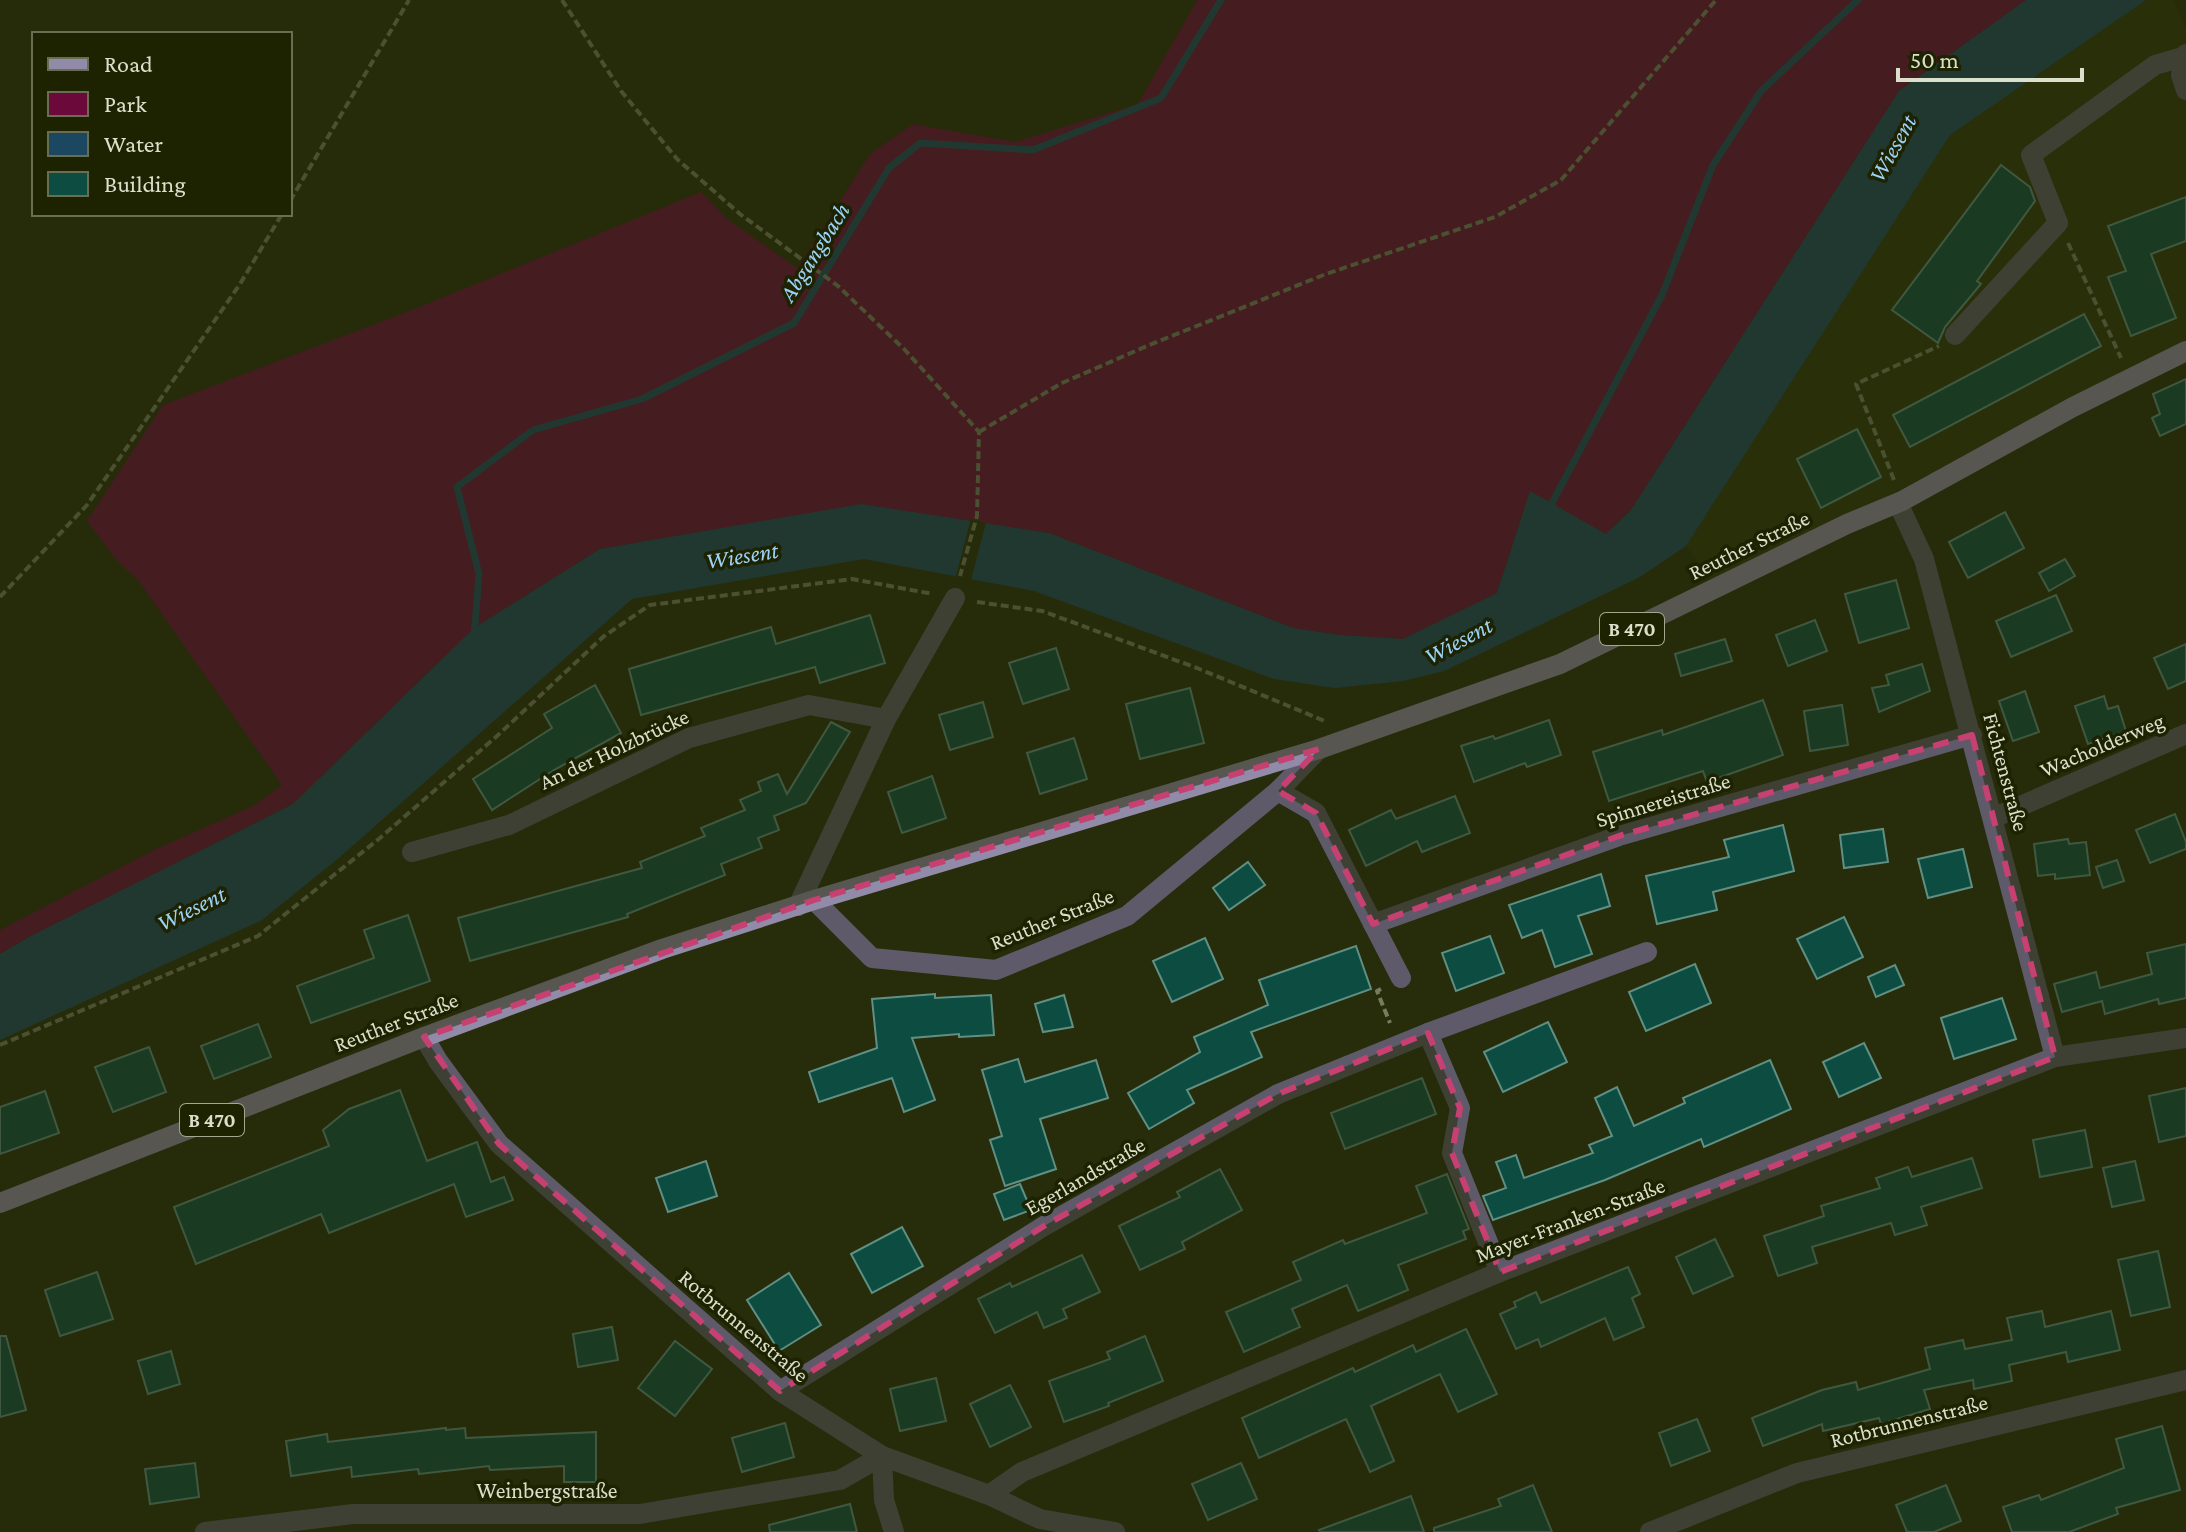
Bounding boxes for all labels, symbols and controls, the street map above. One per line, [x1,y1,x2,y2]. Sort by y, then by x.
legend [32,32,292,216]
scale bar [1898,32,2082,82]
text: 50 m [1910,46,1959,73]
text: Road [104,50,153,77]
text: Park [104,90,147,117]
water label: Wiesent [1863,109,1922,186]
text: Water [104,130,163,157]
text: Building [104,170,186,197]
water label: Abgangbach [773,198,855,307]
street label: Reuther Straße [1685,505,1813,585]
water label: Wiesent [704,536,781,574]
water label: Wiesent [1419,611,1497,669]
road number: B 470 [1600,613,1664,645]
street label: An der Holzbrücke [535,703,693,795]
street label: Wacholderweg [2036,708,2168,782]
street label: Fichtenstraße [1978,710,2034,834]
street label: Spinnereistraße [1593,768,1733,832]
water label: Wiesent [152,879,231,936]
street label: Reuther Straße [987,883,1117,955]
street label: Reuther Straße [330,987,462,1057]
road number: B 470 [180,1104,244,1136]
street label: Egerlandstraße [1021,1132,1149,1220]
street label: Mayer-Franken-Straße [1472,1172,1668,1268]
street label: Rotbrunnenstraße [674,1265,814,1387]
street label: Rotbrunnenstraße [1828,1389,1990,1453]
street label: Weinbergstraße [477,1478,617,1503]

